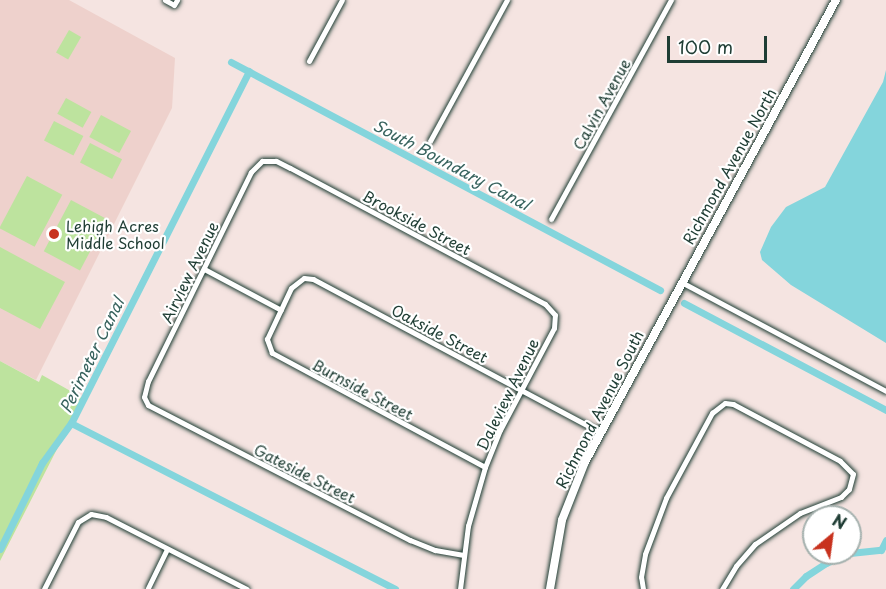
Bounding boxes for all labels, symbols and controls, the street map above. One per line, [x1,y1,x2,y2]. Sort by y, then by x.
scale bar [670,24,770,62]
text: 100 m [678,33,733,60]
street label: Calvin Avenue [569,55,633,153]
street label: Richmond Avenue North [679,86,779,246]
water label: South Boundary Canal [370,114,534,214]
street label: Brookside Street [360,186,474,258]
place label: Lehigh Acres Middle School [66,216,166,251]
street label: Airview Avenue [157,218,221,326]
marker: Lehigh Acres Middle School [47,227,61,241]
water label: Perimeter Canal [55,295,127,415]
street label: Oakside Street [389,300,491,366]
street label: Richmond Avenue South [552,328,646,490]
street label: Daleview Avenue [472,336,542,452]
street label: Burnside Street [309,355,417,423]
street label: Gateside Street [251,440,359,506]
north arrow [802,505,862,565]
text: N [828,507,851,535]

